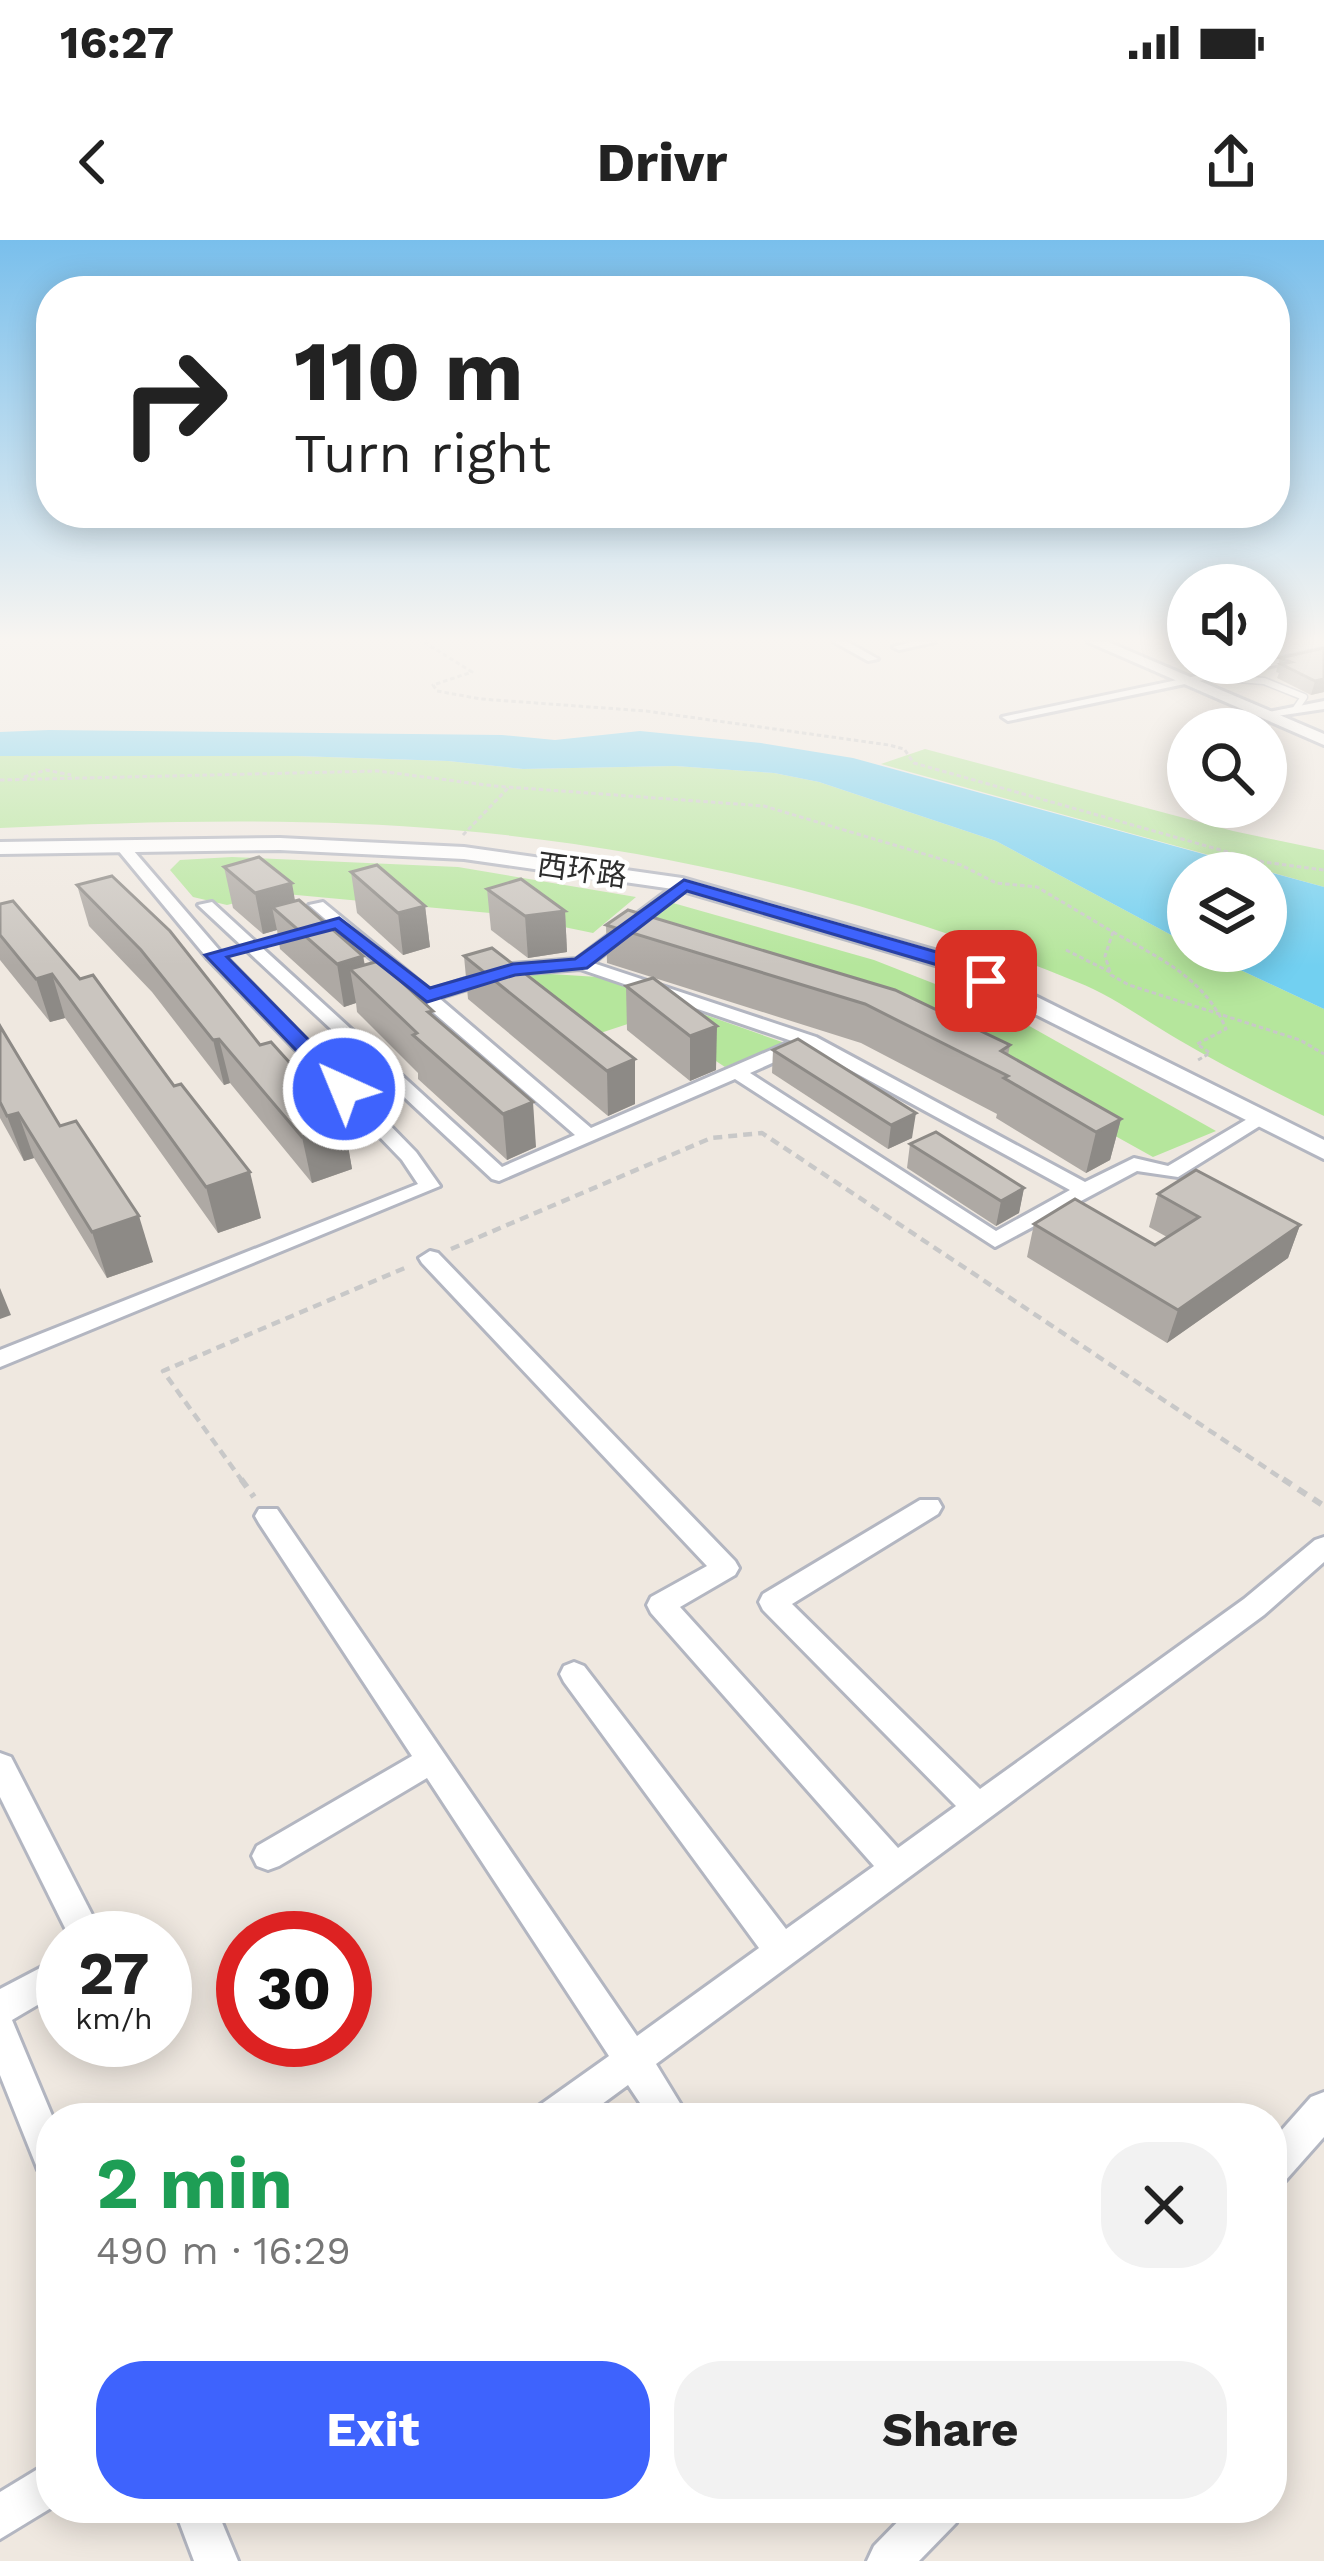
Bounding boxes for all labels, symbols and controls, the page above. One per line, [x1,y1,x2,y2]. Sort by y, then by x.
text: 16:27 [60,16,174,69]
icon: back [60,129,126,195]
icon: share [1198,129,1264,195]
text: Drivr [596,131,728,194]
text: 110 m [294,322,524,420]
icon: right [96,324,252,480]
text: Turn right [294,422,551,485]
map controls [1167,564,1287,972]
button: sound [1167,564,1287,684]
button: search [1167,708,1287,828]
street label: 西环路 [535,846,629,894]
button: layers [1167,852,1287,972]
pin [935,930,1037,1032]
icon: arrive [953,948,1019,1014]
position arrow [281,1026,407,1152]
speed limit sign: 30 [216,1911,372,2067]
text: 27 [78,1938,150,2009]
text: km/h [75,2001,153,2036]
text: 2 min [96,2141,293,2225]
button: close [1101,2142,1227,2268]
text: 490 m · 16:29 [96,2228,351,2273]
button: Exit [96,2361,650,2499]
button: Share [674,2361,1227,2499]

